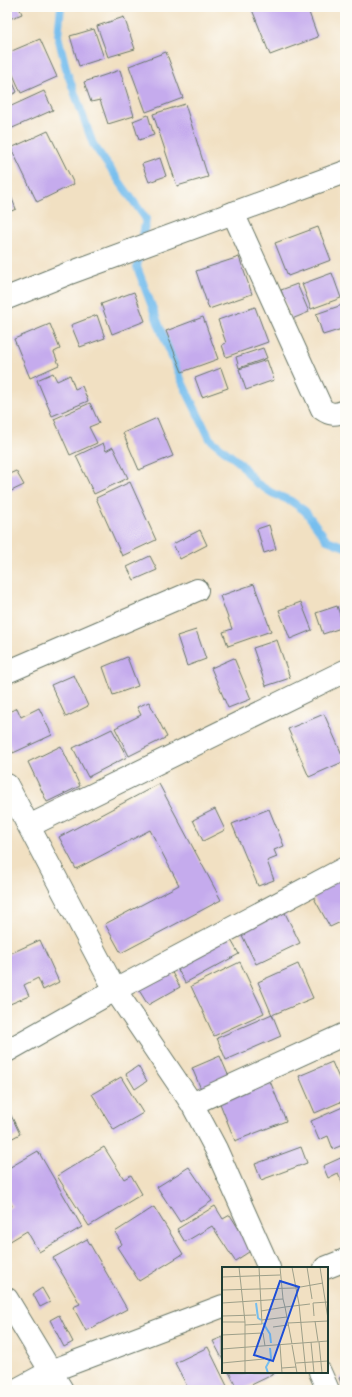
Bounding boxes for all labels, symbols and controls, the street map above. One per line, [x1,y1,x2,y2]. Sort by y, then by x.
inset map [222,1267,328,1373]

